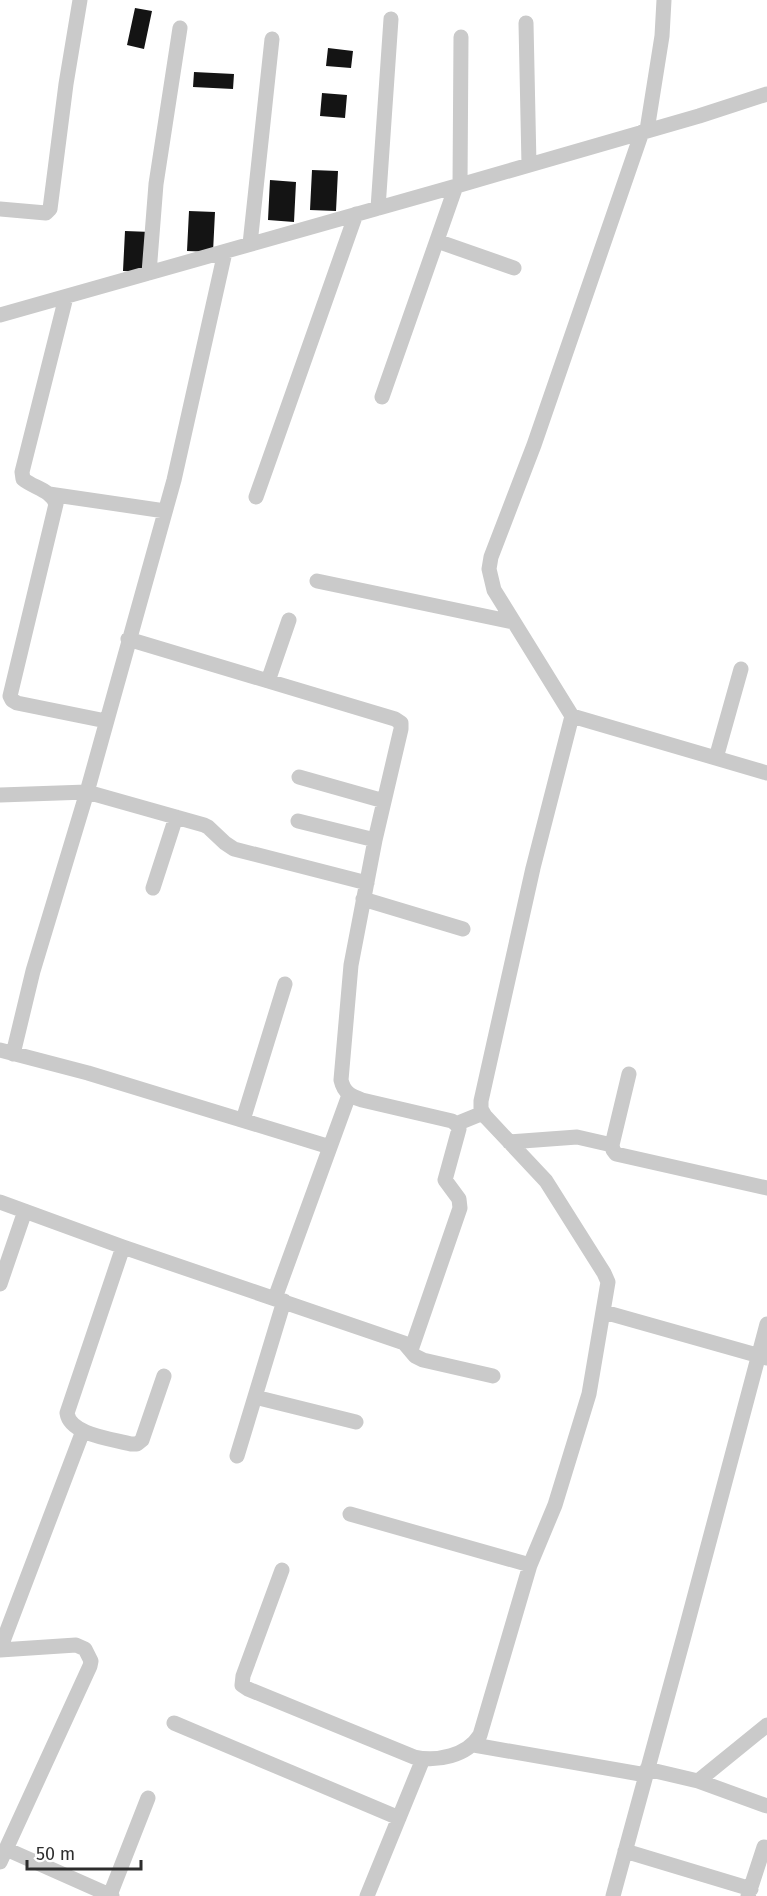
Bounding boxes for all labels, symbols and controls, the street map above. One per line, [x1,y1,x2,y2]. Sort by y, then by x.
scale bar [27,1833,141,1871]
text: 50 m [36,1843,75,1865]

